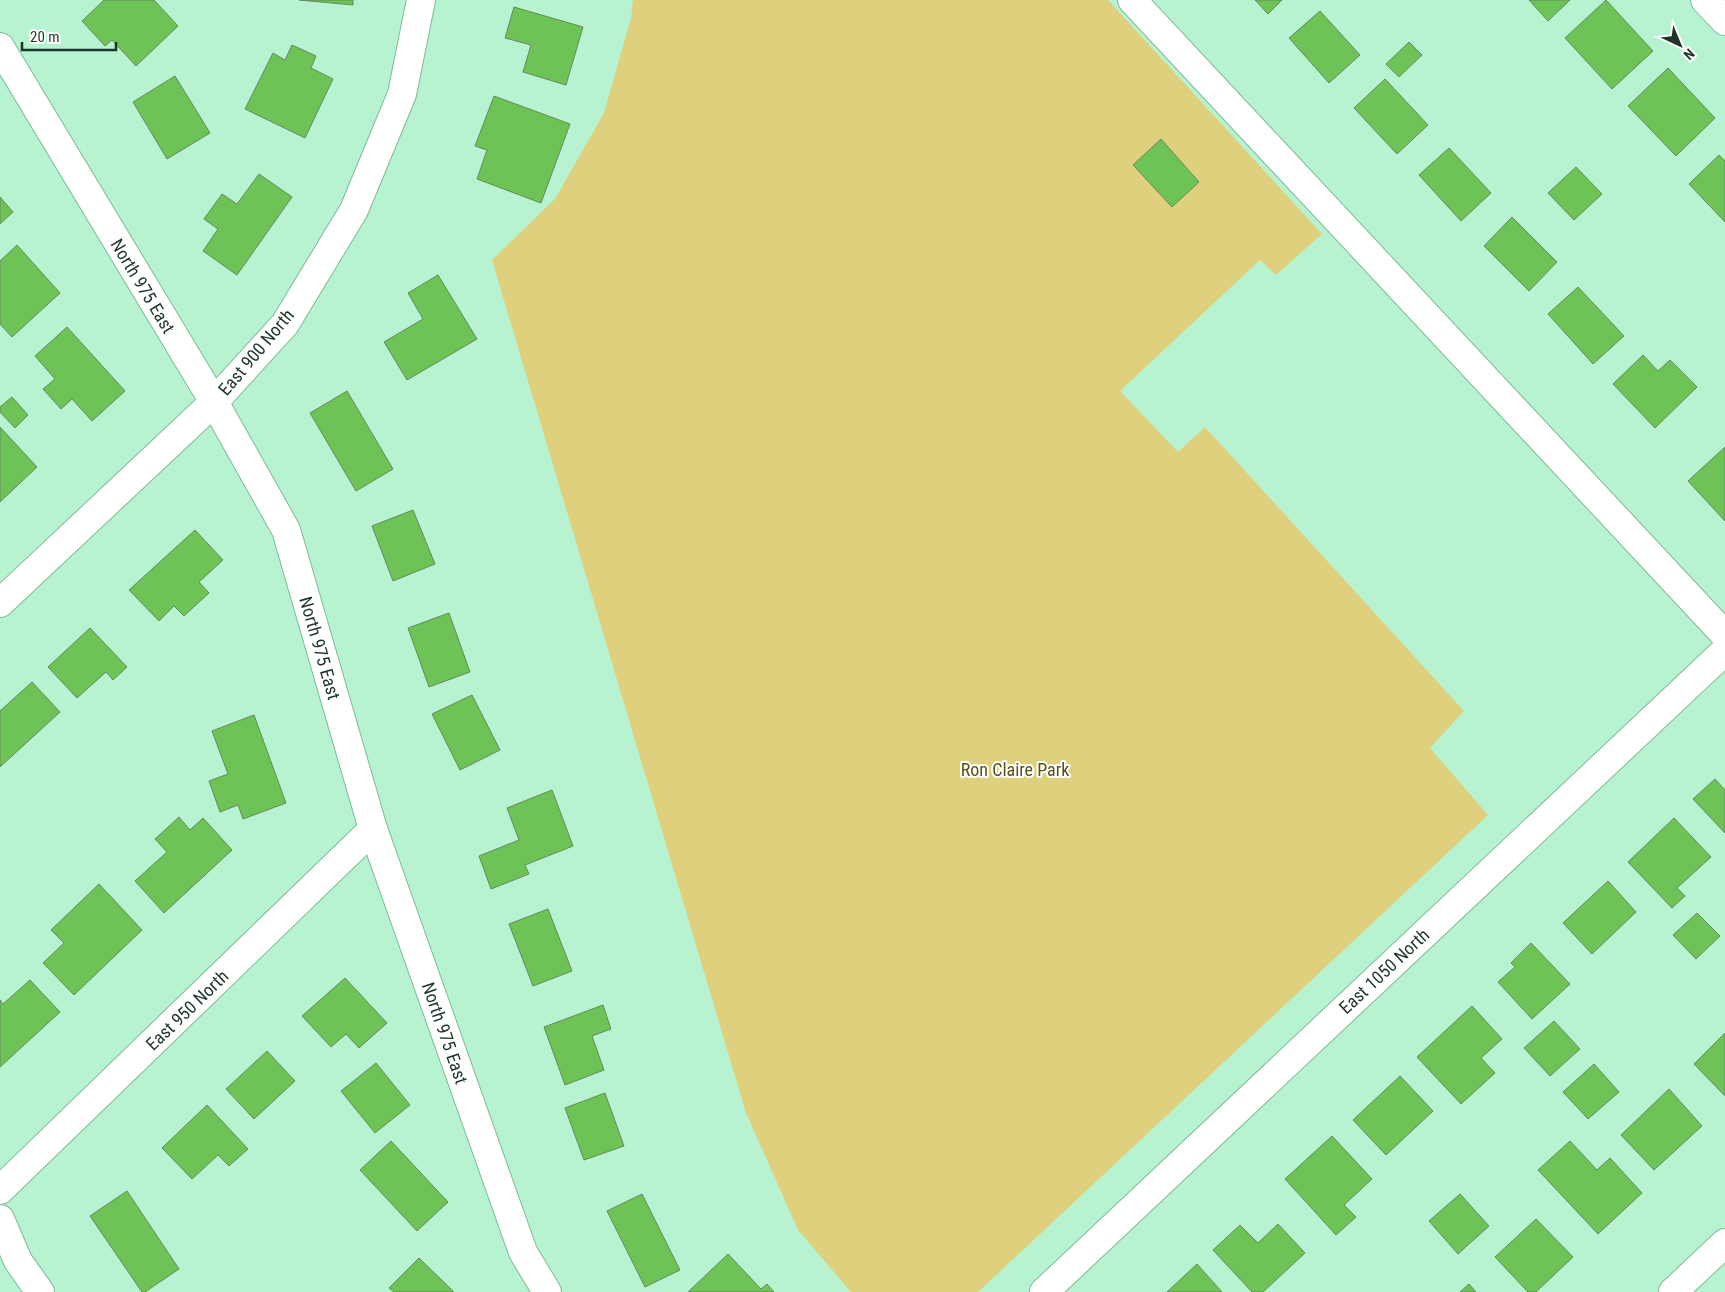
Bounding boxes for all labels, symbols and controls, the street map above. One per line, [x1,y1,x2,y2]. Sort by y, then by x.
scale bar [22,20,116,52]
north arrow [1655,20,1705,70]
text: 20 m [30,28,60,46]
text: N [1680,46,1698,63]
street label: North 975 East [107,235,179,337]
street label: East 900 North [214,305,298,399]
street label: North 975 East [295,594,345,702]
park label: Ron Claire Park [961,759,1069,780]
street label: East 1050 North [1335,924,1433,1018]
street label: East 950 North [142,966,232,1054]
street label: North 975 East [418,979,472,1087]

